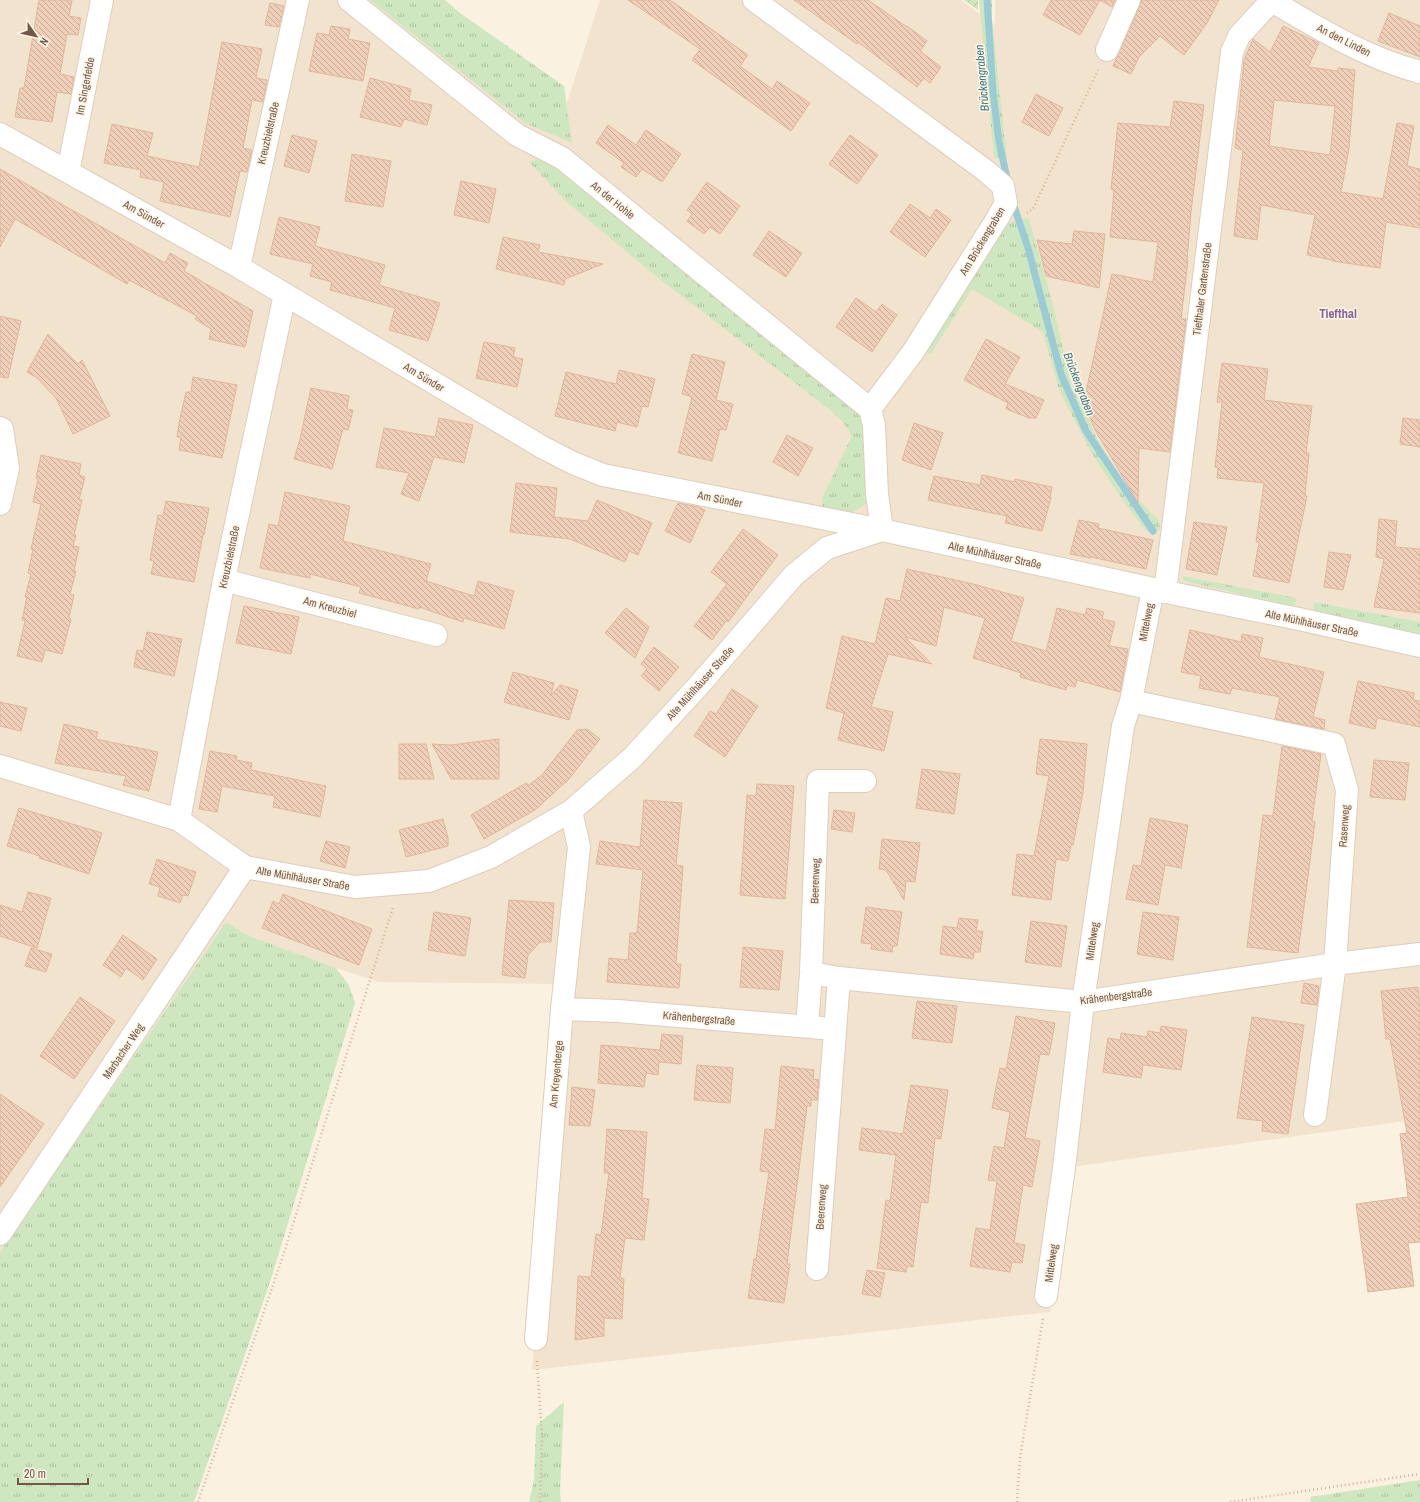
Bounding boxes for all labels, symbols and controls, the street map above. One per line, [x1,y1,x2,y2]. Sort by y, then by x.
north arrow [16,16,56,56]
street label: An den Linden [1314,20,1373,60]
text: N [37,35,52,48]
water label: Brückengraben [971,44,993,112]
street label: Im Singerfelde [73,56,97,116]
street label: Kreuzbielstraße [254,100,282,166]
street label: An der Hohle [587,177,638,222]
street label: Am Sünder [120,196,167,231]
street label: Am Brückengraben [956,204,1008,279]
street label: Tiefthaler Gartenstraße [1189,242,1215,336]
district label: Tiefthal [1319,305,1357,322]
water label: Brückengraben [1060,350,1098,418]
street label: Am Sünder [400,359,447,395]
street label: Am Sünder [696,488,743,510]
street label: Kreuzbielstraße [216,524,242,590]
street label: Alte Mühlhäuser Straße [946,538,1043,572]
street label: Am Kreuzbiel [301,593,358,621]
street label: Mittelweg [1135,602,1157,642]
street label: Alte Mühlhäuser Straße [1263,606,1360,640]
street label: Alte Mühlhäuser Straße [662,643,737,724]
street label: Rasenweg [1336,804,1352,848]
street label: Beerenweg [807,858,823,904]
street label: Alte Mühlhäuser Straße [254,863,351,893]
street label: Mittelweg [1082,921,1102,961]
street label: Krähenbergstraße [1079,985,1153,1007]
street label: Krähenbergstraße [662,1008,736,1028]
street label: Marbacher Weg [99,1021,147,1081]
street label: Am Kreyenberge [546,1040,566,1109]
street label: Beerenweg [812,1184,830,1230]
street label: Mittelweg [1041,1243,1061,1283]
scale bar [18,1460,88,1486]
text: 20 m [24,1466,46,1482]

